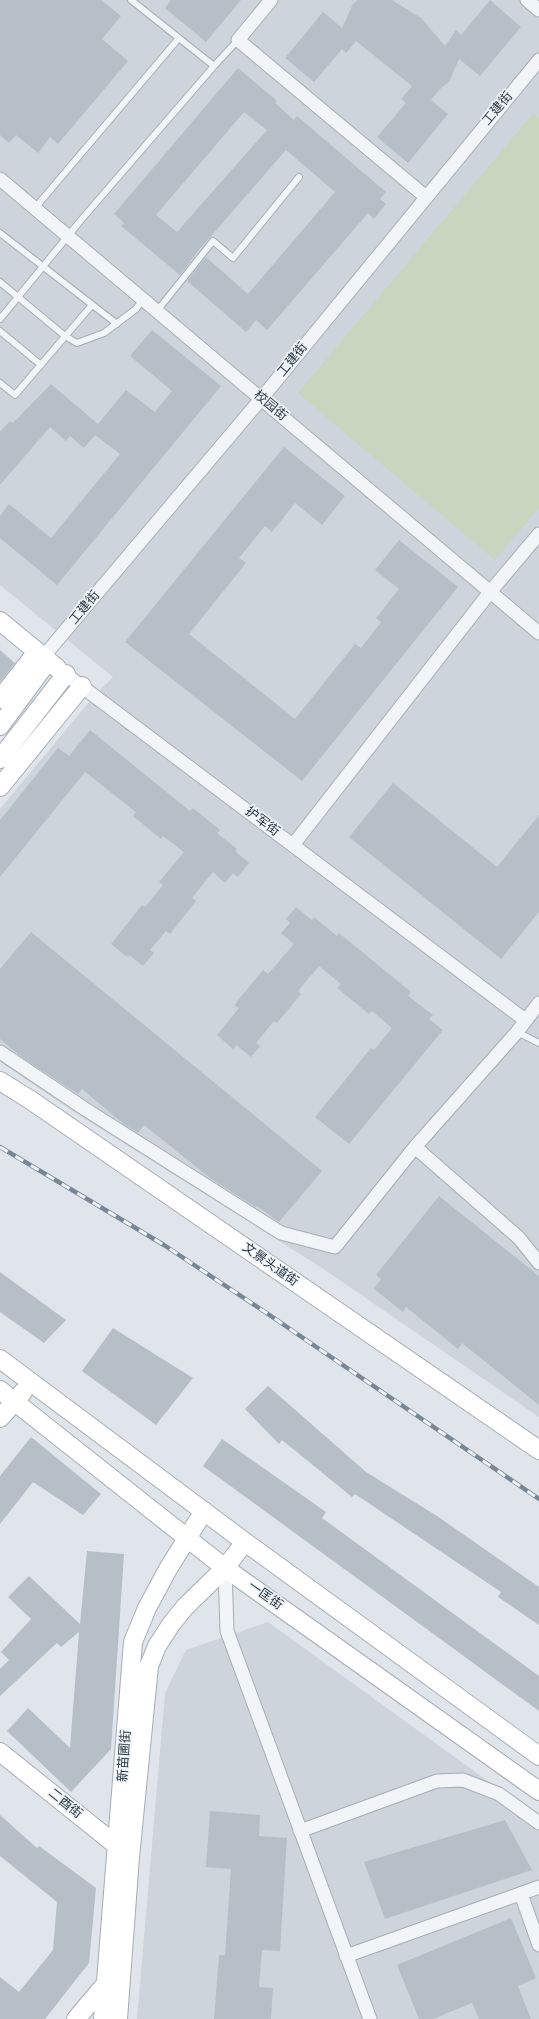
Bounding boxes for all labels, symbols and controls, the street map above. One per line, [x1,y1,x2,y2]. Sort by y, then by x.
street label: 工建街 [479,89,517,129]
street label: 工建街 [275,340,311,380]
street label: 校园街 [250,387,290,425]
street label: 工建街 [66,588,104,628]
street label: 护军街 [242,804,282,840]
street label: 文景头道街 [239,1240,301,1290]
street label: 一匡街 [245,1578,285,1614]
street label: 新苗圃街 [115,1730,135,1782]
street label: 二酉街 [45,1786,85,1822]

